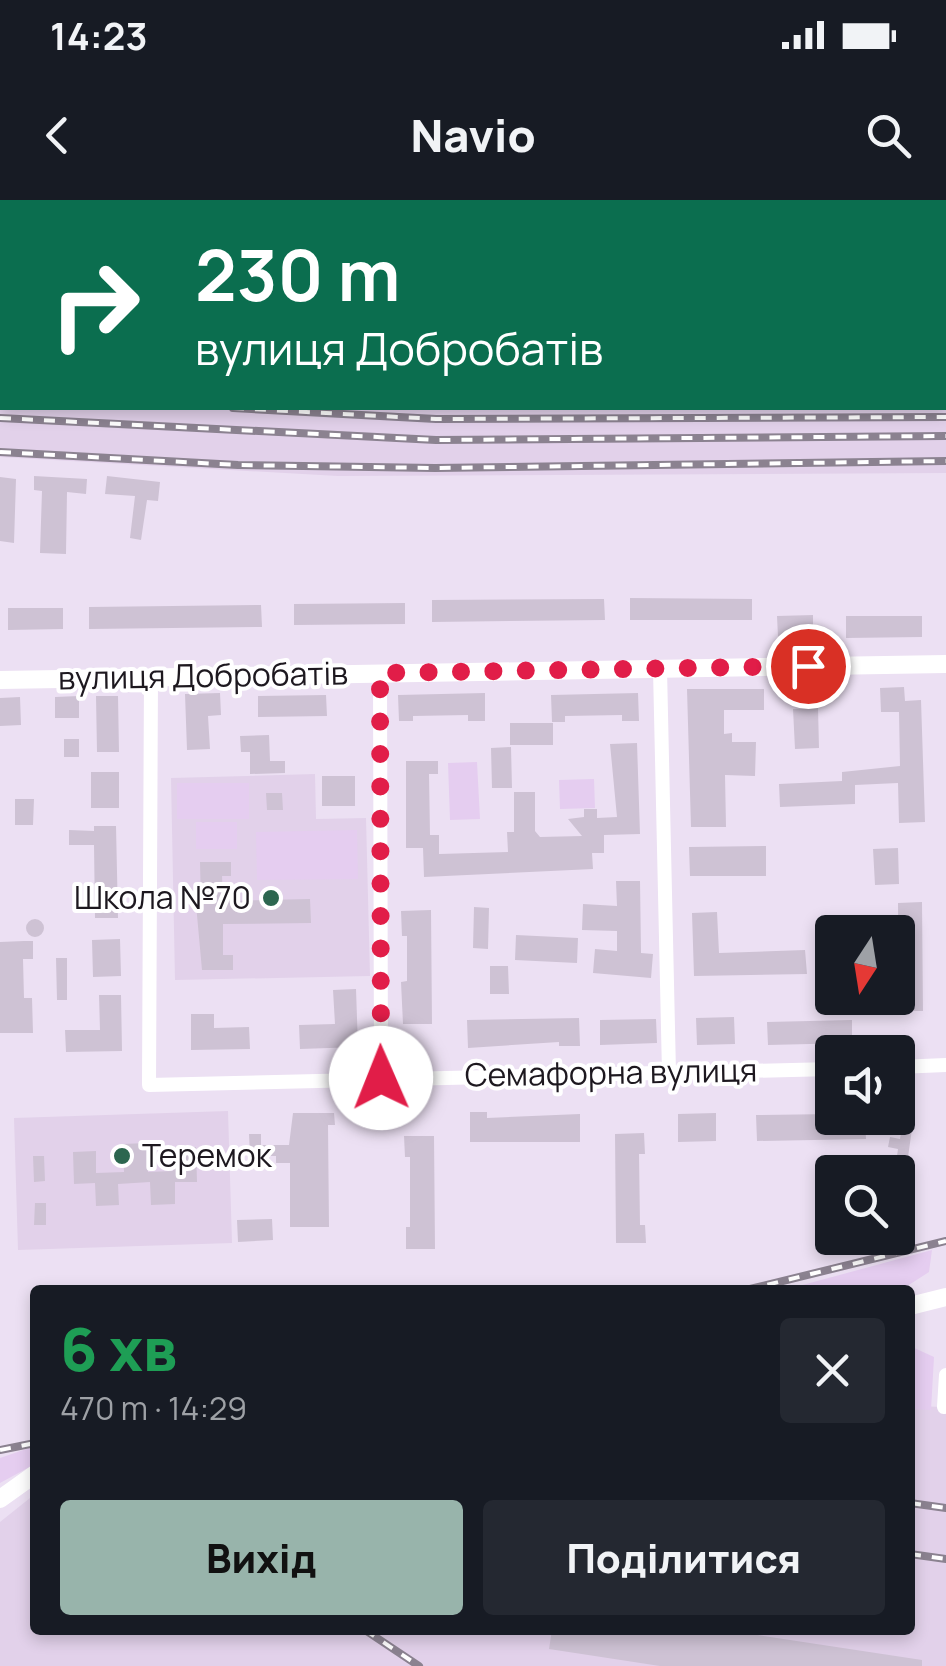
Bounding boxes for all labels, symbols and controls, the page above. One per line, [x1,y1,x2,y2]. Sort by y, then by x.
text: 14:23 [50,9,148,61]
text: Navio [410,104,536,166]
icon: back [30,108,85,163]
icon: search [861,108,916,163]
text: 230 m [195,226,400,322]
icon: right [30,240,160,370]
text: вулиця Добробатів [195,317,603,379]
pin [766,624,851,709]
icon: arrive [781,639,836,694]
street label: вулиця Добробатів [58,650,348,700]
place label: Школа №70 [74,875,251,919]
marker: Школа №70 [260,887,282,909]
north arrow [815,915,915,1015]
map controls [815,915,915,1255]
position arrow [329,1026,433,1130]
button: sound [815,1035,915,1135]
street label: Семафорна вулиця [464,1047,758,1097]
place label: Теремок [142,1133,273,1177]
marker: Теремок [111,1145,133,1167]
button: search [815,1155,915,1255]
text: 6 хв [60,1307,177,1389]
button: close [780,1318,885,1423]
text: 470 m · 14:29 [60,1386,247,1430]
button: Вихід [60,1500,463,1615]
button: Поділитися [483,1500,885,1615]

